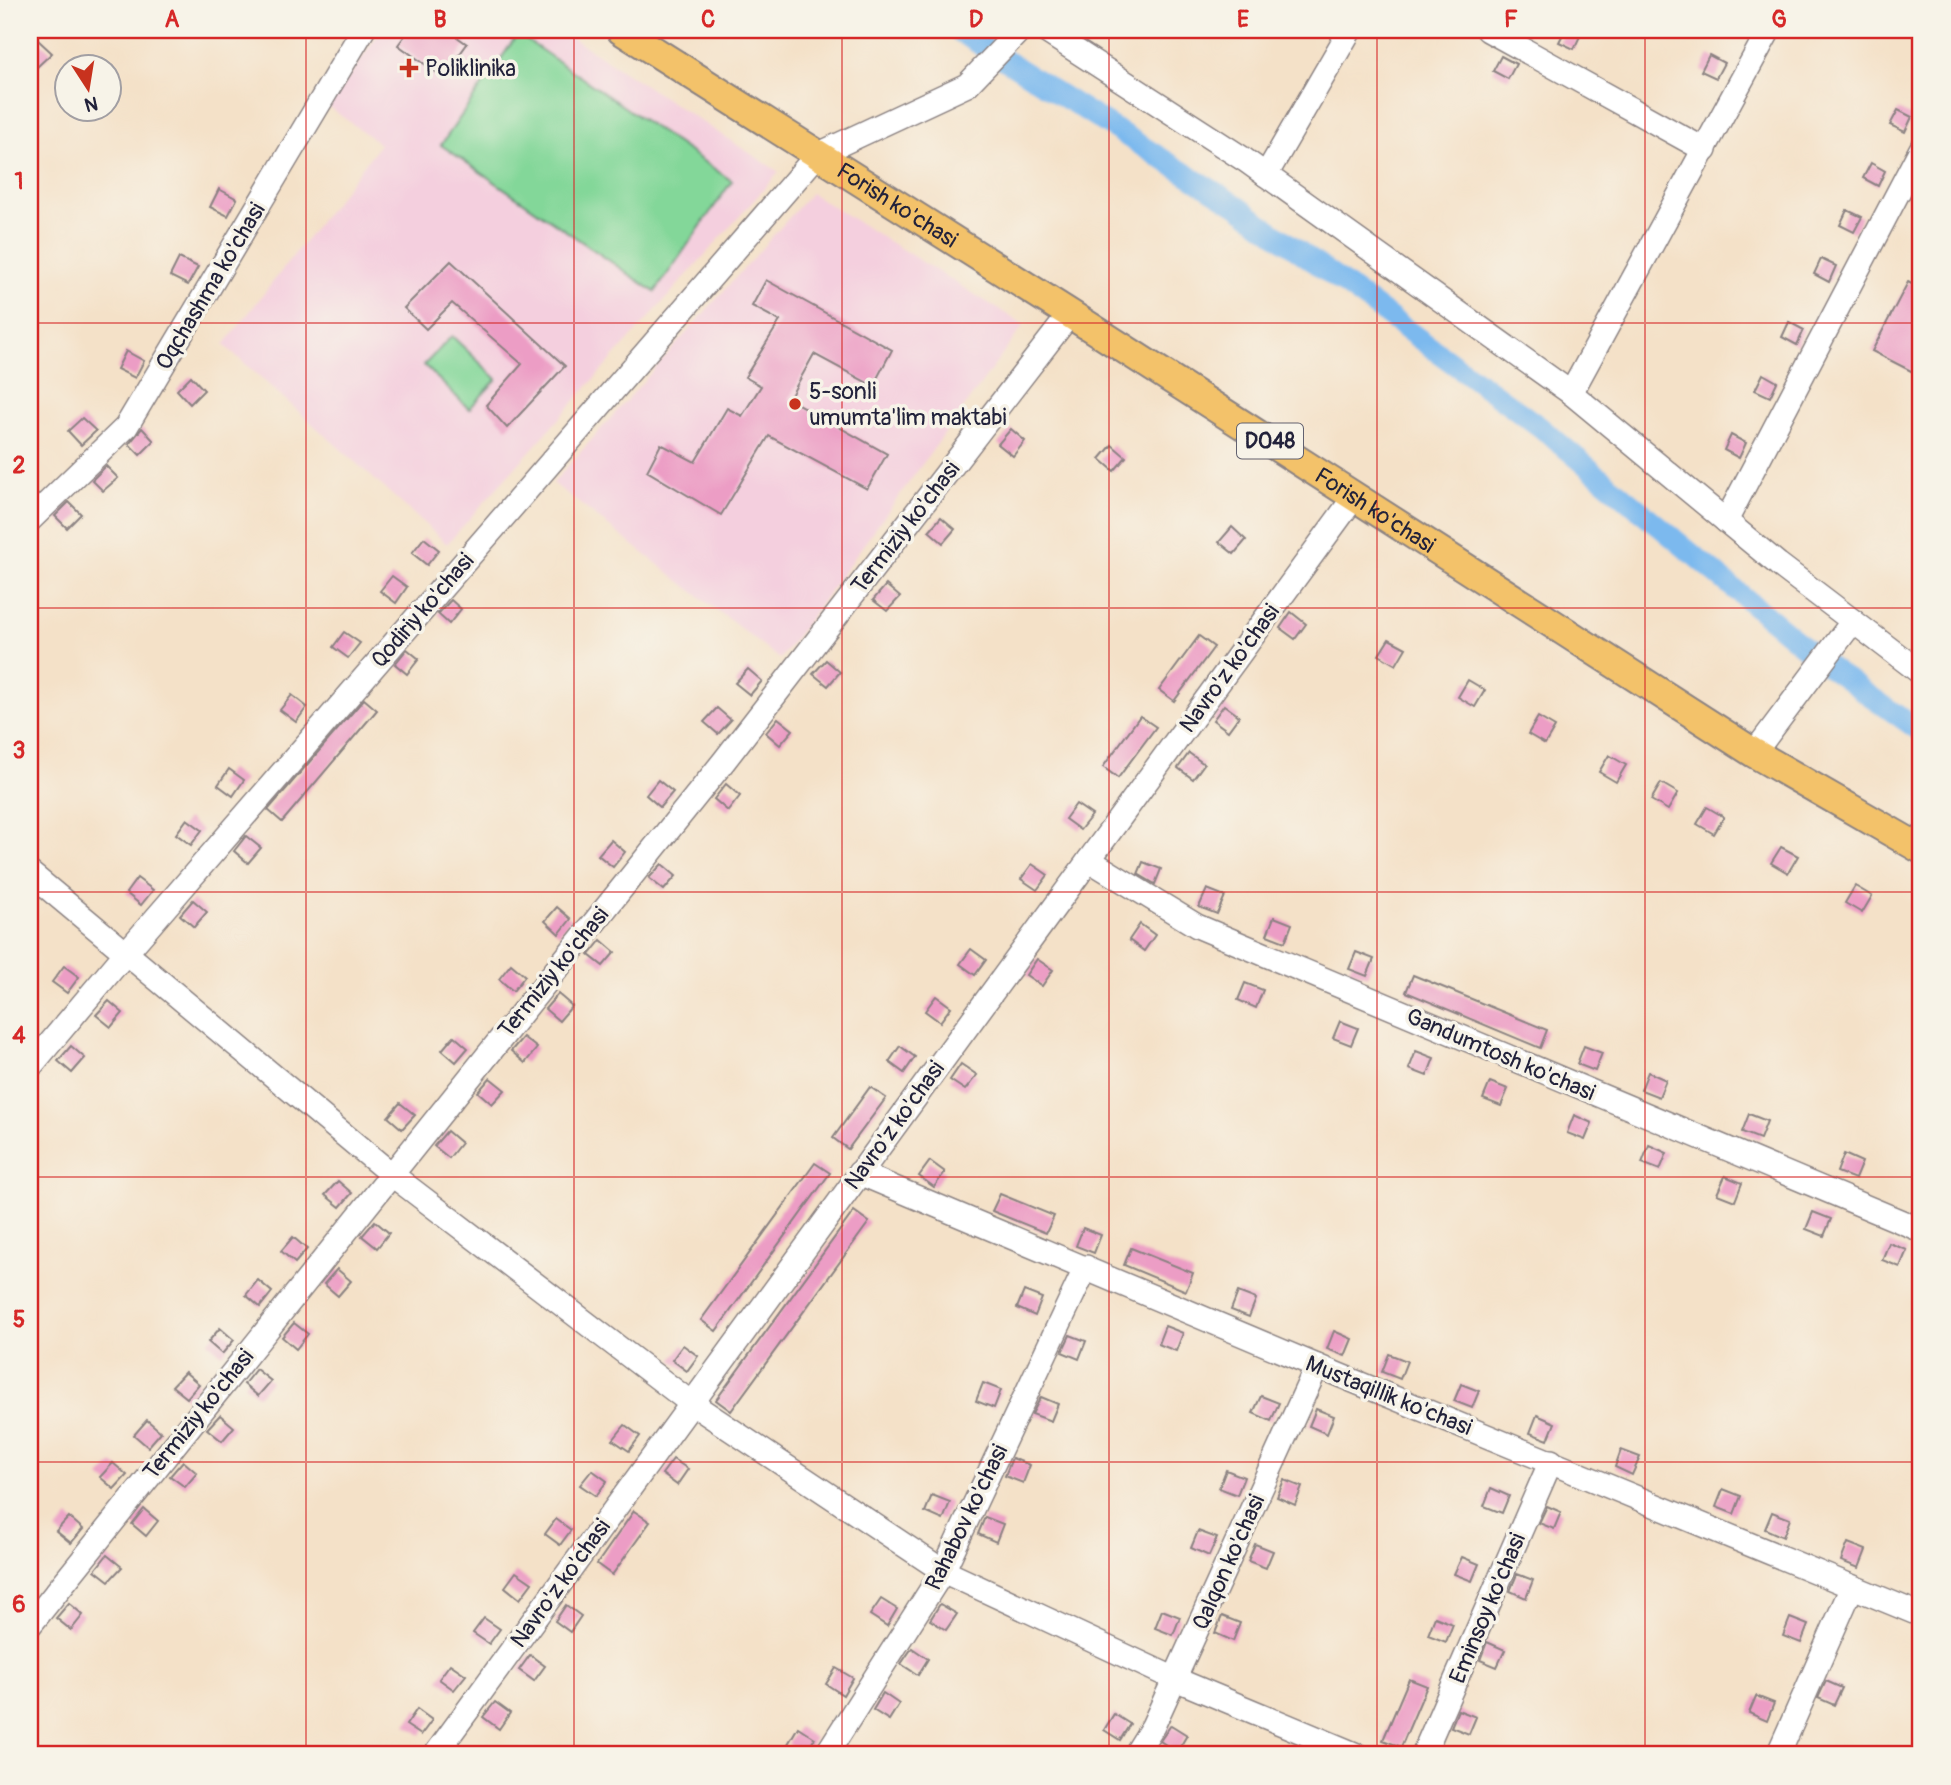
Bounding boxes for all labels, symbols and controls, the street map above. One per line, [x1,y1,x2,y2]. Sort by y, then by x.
text: A [165,5,180,34]
text: B [433,5,447,34]
text: C [701,5,715,34]
text: D [969,5,983,34]
text: E [1237,5,1249,34]
text: F [1504,5,1518,34]
text: G [1771,5,1787,34]
north arrow [52,52,122,122]
place label: Poliklinika [425,54,516,83]
marker: Poliklinika [399,58,419,78]
text: N [82,91,100,117]
street label: Forish ko'chasi [831,156,963,254]
text: 1 [15,167,24,196]
street label: Oqchashma ko'chasi [149,197,272,375]
place label: 5-sonli umumta'lim maktabi [809,377,1007,432]
marker: 5-sonli umumta'lim maktabi [787,396,803,412]
road number: D048 [1237,424,1303,458]
text: 2 [13,451,26,480]
street label: Termiziy ko'chasi [845,455,966,599]
street label: Forish ko'chasi [1309,461,1441,560]
street label: Qodiriy ko'chasi [365,547,480,674]
street label: Navro'z ko'chasi [1173,598,1286,738]
text: 3 [13,736,25,765]
street label: Termiziy ko'chasi [492,901,615,1044]
street label: Gandumtosh ko'chasi [1402,1002,1600,1107]
text: 4 [12,1021,26,1050]
street label: Navro'z ko'chasi [838,1055,951,1195]
text: 5 [13,1305,25,1334]
street label: Termiziy ko'chasi [137,1343,260,1486]
street label: Mustaqillik ko'chasi [1301,1349,1476,1442]
street label: Rahabov ko'chasi [919,1440,1014,1595]
street label: Qalqon ko'chasi [1186,1490,1271,1634]
street label: Navro'z ko'chasi [504,1513,617,1653]
street label: Eminsoy ko'chasi [1443,1529,1532,1688]
text: 6 [12,1590,26,1619]

